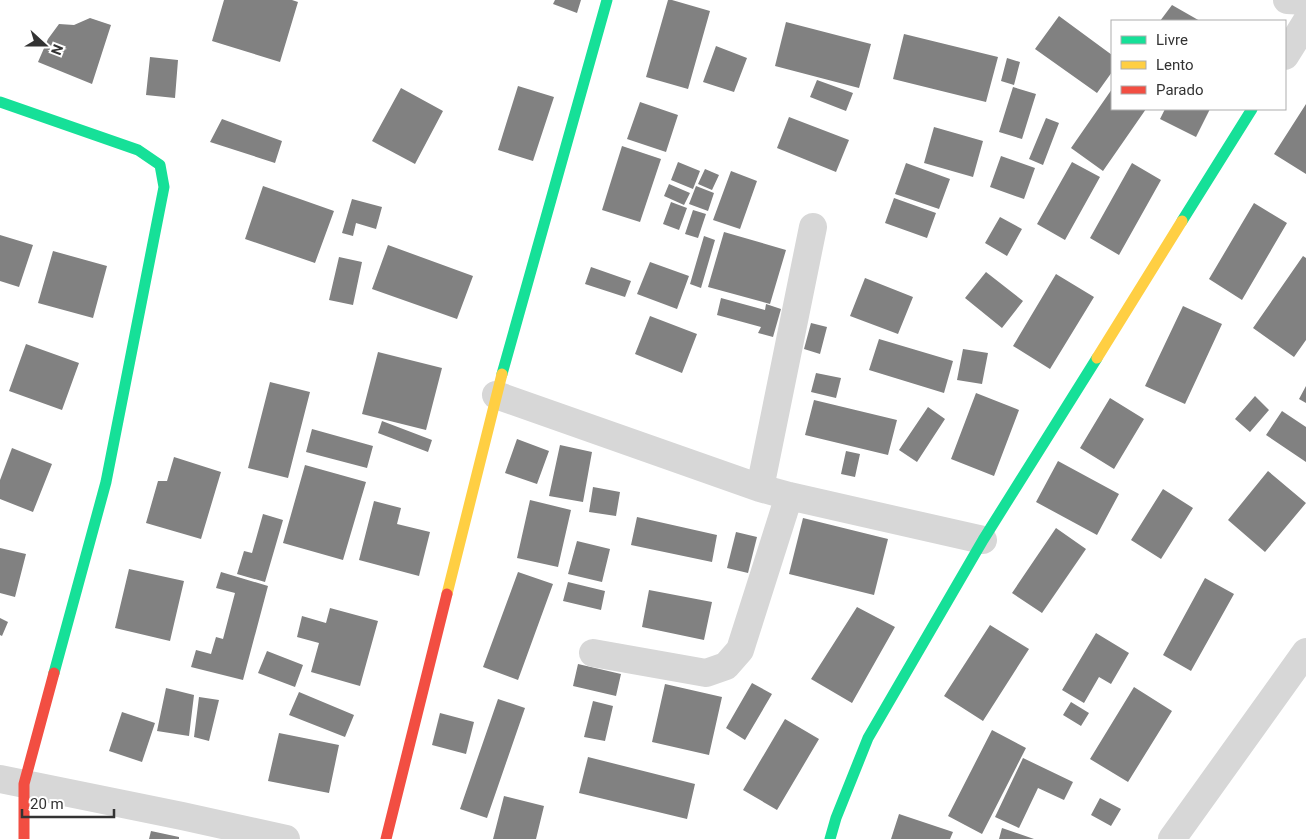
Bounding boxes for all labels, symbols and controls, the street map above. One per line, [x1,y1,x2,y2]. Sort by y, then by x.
north arrow [20,20,70,70]
legend [1111,20,1286,110]
text: Livre [1156,31,1188,49]
text: N [48,42,66,57]
text: Lento [1156,56,1194,74]
text: Parado [1156,81,1204,99]
scale bar [22,786,115,818]
text: 20 m [30,795,64,813]

